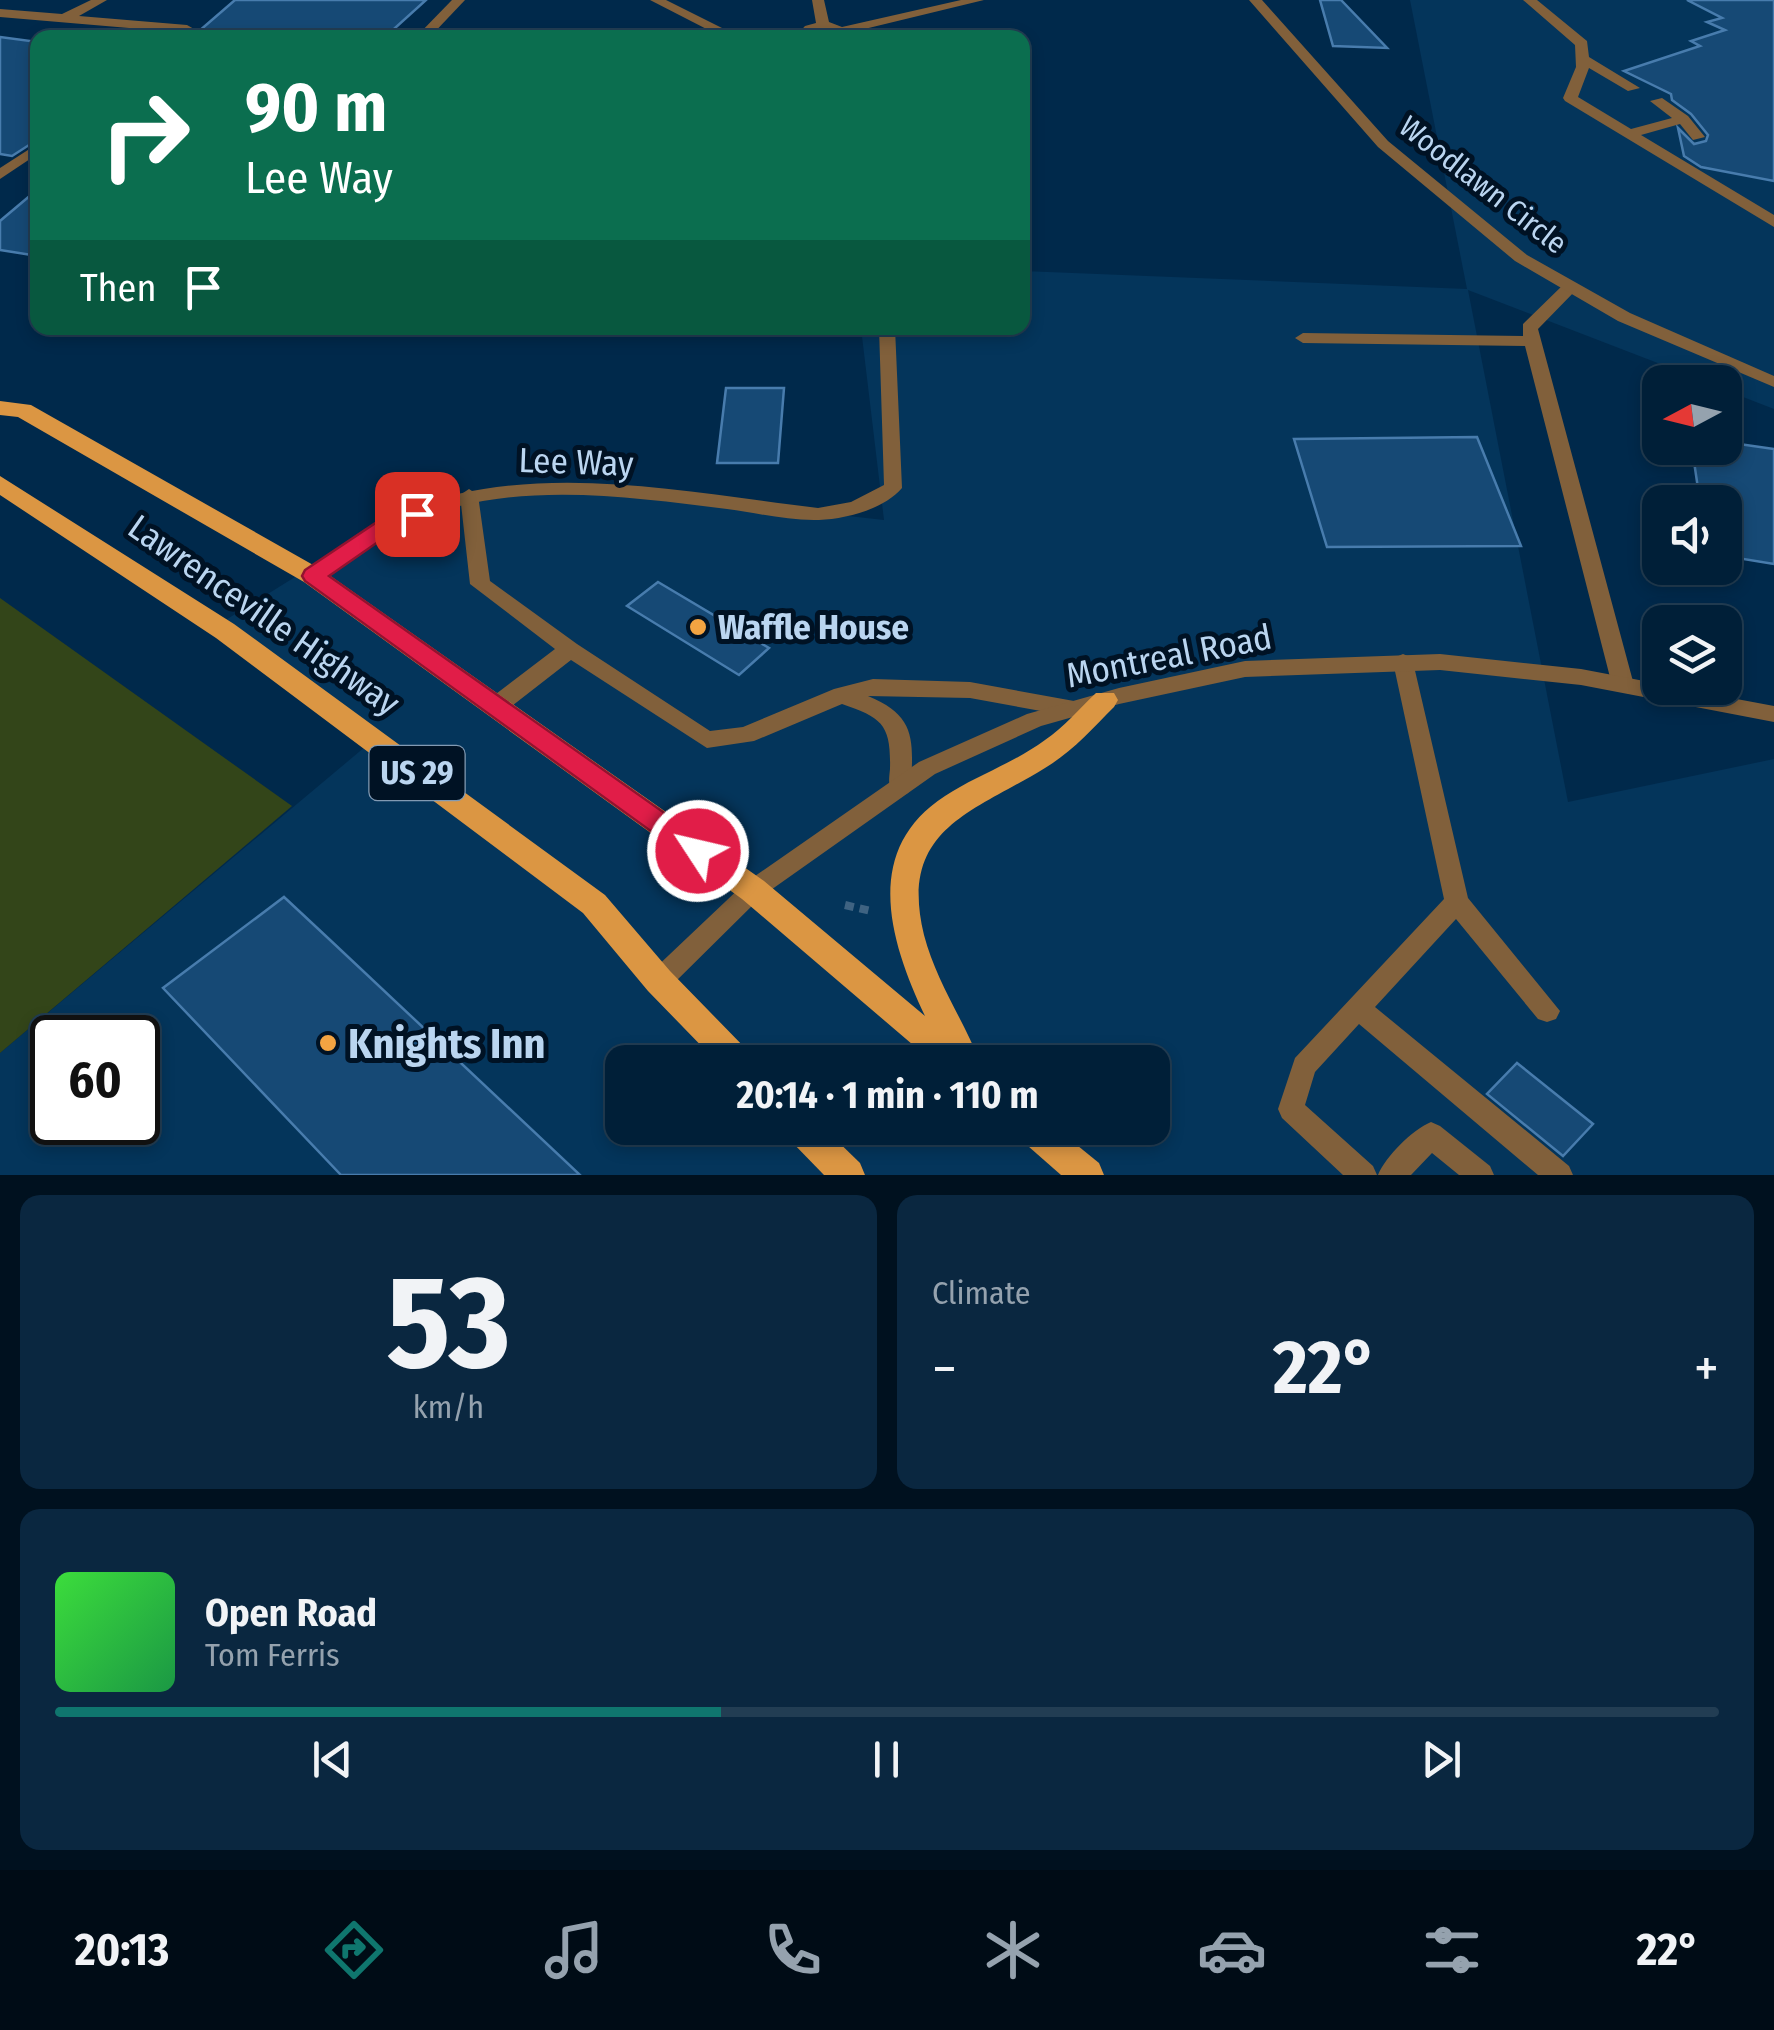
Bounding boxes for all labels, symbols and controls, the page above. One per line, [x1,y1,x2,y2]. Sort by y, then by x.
text: 90 m [245,66,387,150]
icon: right [80,70,210,200]
street label: Woodlawn Circle [1392,108,1574,262]
text: Lee Way [245,151,393,205]
icon: arrive [176,260,231,315]
text: Then [80,265,156,311]
north arrow [1642,365,1742,465]
map controls [1642,365,1742,705]
street label: Lee Way [518,439,635,485]
pin [375,472,460,557]
button: sound [1642,485,1742,585]
icon: arrive [390,487,445,542]
street label: Lawrenceville Highway [120,506,408,725]
button: layers [1642,605,1742,705]
place label: Waffle House [718,606,909,648]
marker: Waffle House [687,616,709,638]
street label: Montreal Road [1063,616,1275,696]
road number: US 29 [370,746,464,800]
position arrow [646,799,750,903]
speed limit sign: 60 [30,1015,160,1145]
place label: Knights Inn [348,1019,545,1069]
marker: Knights Inn [317,1032,339,1054]
text: 20:14 · 1 min · 110 m [736,1072,1039,1118]
text: 53 [386,1245,511,1401]
text: Climate [932,1274,1031,1312]
text: 22° [1273,1323,1378,1413]
text: − [932,1336,957,1402]
text: + [1694,1336,1719,1402]
text: km/h [413,1388,484,1426]
text: Open Road [205,1590,377,1636]
text: Tom Ferris [205,1636,340,1674]
icon: previous [305,1732,360,1787]
icon: pause [859,1732,914,1787]
icon: next [1414,1732,1469,1787]
icon: directions [319,1915,389,1985]
icon: music [539,1915,609,1985]
icon: phone [758,1915,828,1985]
icon: climate [978,1915,1048,1985]
icon: car [1197,1915,1267,1985]
icon: filters [1417,1915,1487,1985]
text: 20:13 [75,1923,169,1977]
text: 22° [1636,1923,1699,1977]

